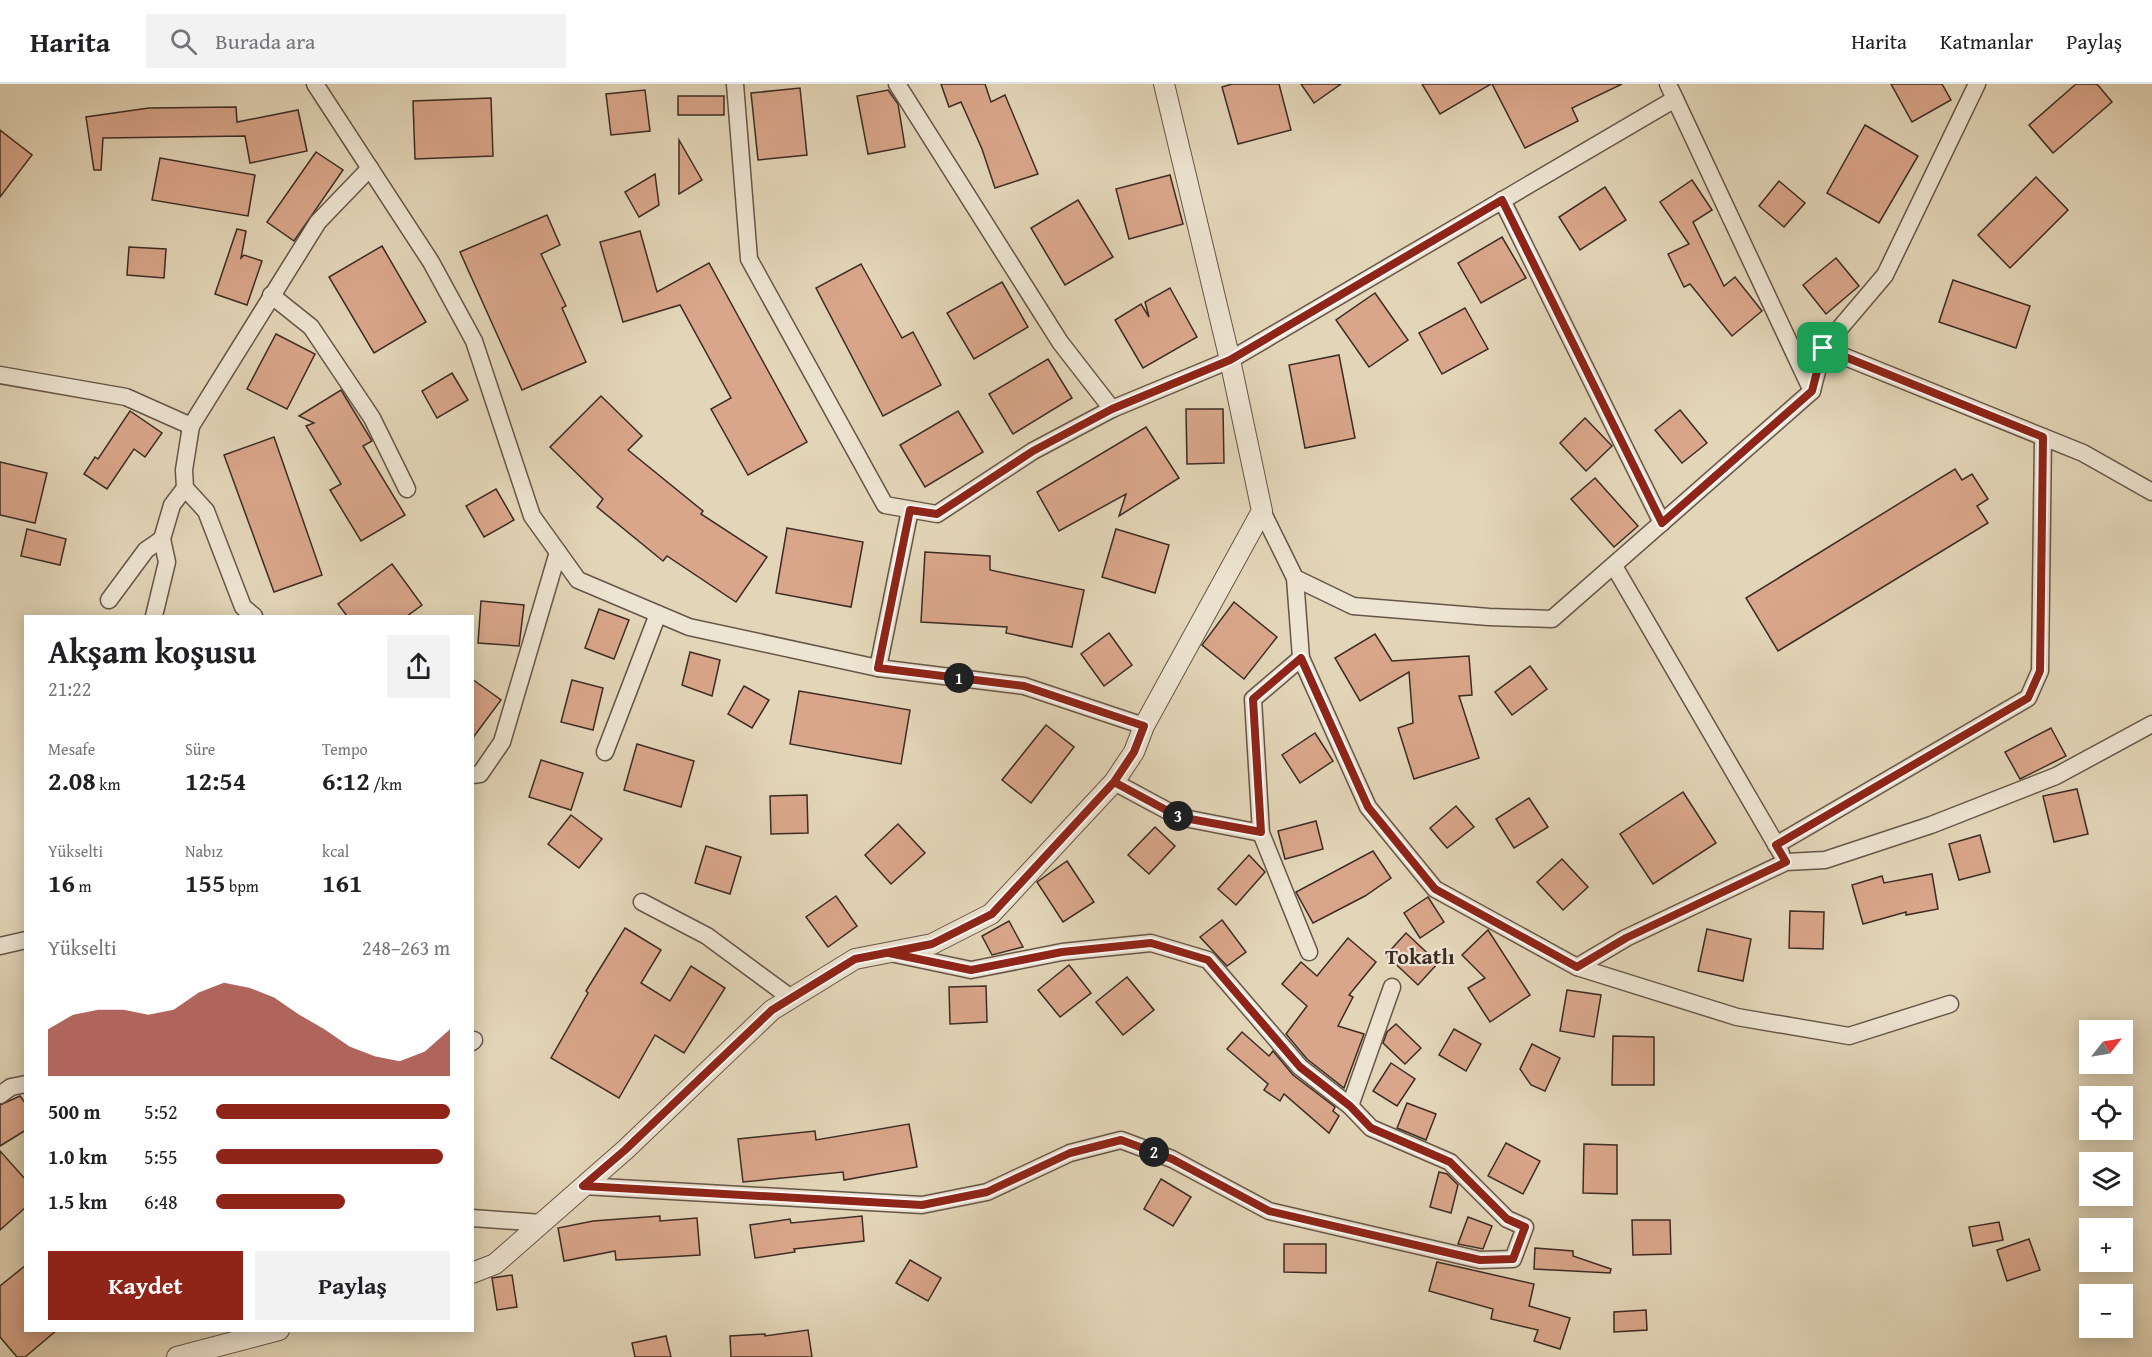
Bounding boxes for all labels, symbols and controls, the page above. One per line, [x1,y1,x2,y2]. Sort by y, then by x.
search box [146,14,566,68]
text: Harita [30,21,110,62]
icon: search [167,25,200,58]
text: Burada ara [215,25,316,57]
text: Harita [1851,26,1907,57]
text: Katmanlar [1940,26,2033,57]
text: Paylaş [2066,26,2122,57]
pin [1797,322,1848,373]
icon: arrive [1806,331,1839,364]
text: Akşam koşusu [48,627,256,675]
button: share [387,635,450,698]
pin: 1 [944,663,974,693]
text: 1 [955,666,963,690]
text: 21:22 [48,674,91,703]
text: Mesafe [48,737,95,761]
text: Süre [185,737,215,761]
text: Tempo [322,737,368,761]
text: 2.08 [48,761,96,800]
text: 12:54 [185,761,246,800]
text: 6:12 [322,761,370,800]
text: km [96,772,120,796]
text: /km [370,772,402,796]
pin: 3 [1163,801,1193,831]
text: 3 [1174,804,1182,828]
text: Yükselti [48,839,103,863]
text: Nabız [185,839,223,863]
text: kcal [322,839,349,863]
text: 16 [48,863,75,902]
text: 155 [185,863,225,902]
text: 161 [322,863,362,902]
text: m [75,874,92,898]
text: bpm [225,874,259,898]
text: Yükselti [48,933,117,962]
text: 248–263 m [362,933,450,962]
district label: Tokatlı [1385,940,1455,972]
north arrow [2079,1020,2133,1074]
map controls [2079,1020,2133,1338]
button: locate [2079,1086,2133,1140]
text: 500 m [48,1097,101,1126]
text: 5:52 [144,1097,178,1126]
pin: 2 [1139,1137,1169,1167]
text: 2 [1150,1140,1158,1164]
text: 1.0 km [48,1142,107,1171]
text: 5:55 [144,1142,178,1171]
button: layers [2079,1152,2133,1206]
text: 1.5 km [48,1187,107,1216]
text: 6:48 [144,1187,178,1216]
button: + [2079,1218,2133,1272]
button: Kaydet [48,1251,243,1320]
button: Paylaş [255,1251,450,1320]
button: − [2079,1284,2133,1338]

